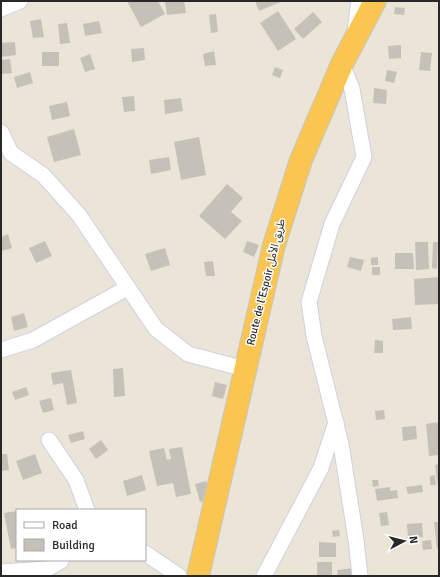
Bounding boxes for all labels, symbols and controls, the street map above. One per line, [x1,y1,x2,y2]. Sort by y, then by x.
street label: Route de l’Espoir طريق الأمل [244,217,288,347]
legend [16,509,146,561]
text: Road [52,518,78,533]
north arrow [384,521,424,561]
text: N [407,535,420,544]
text: Building [52,538,95,553]

